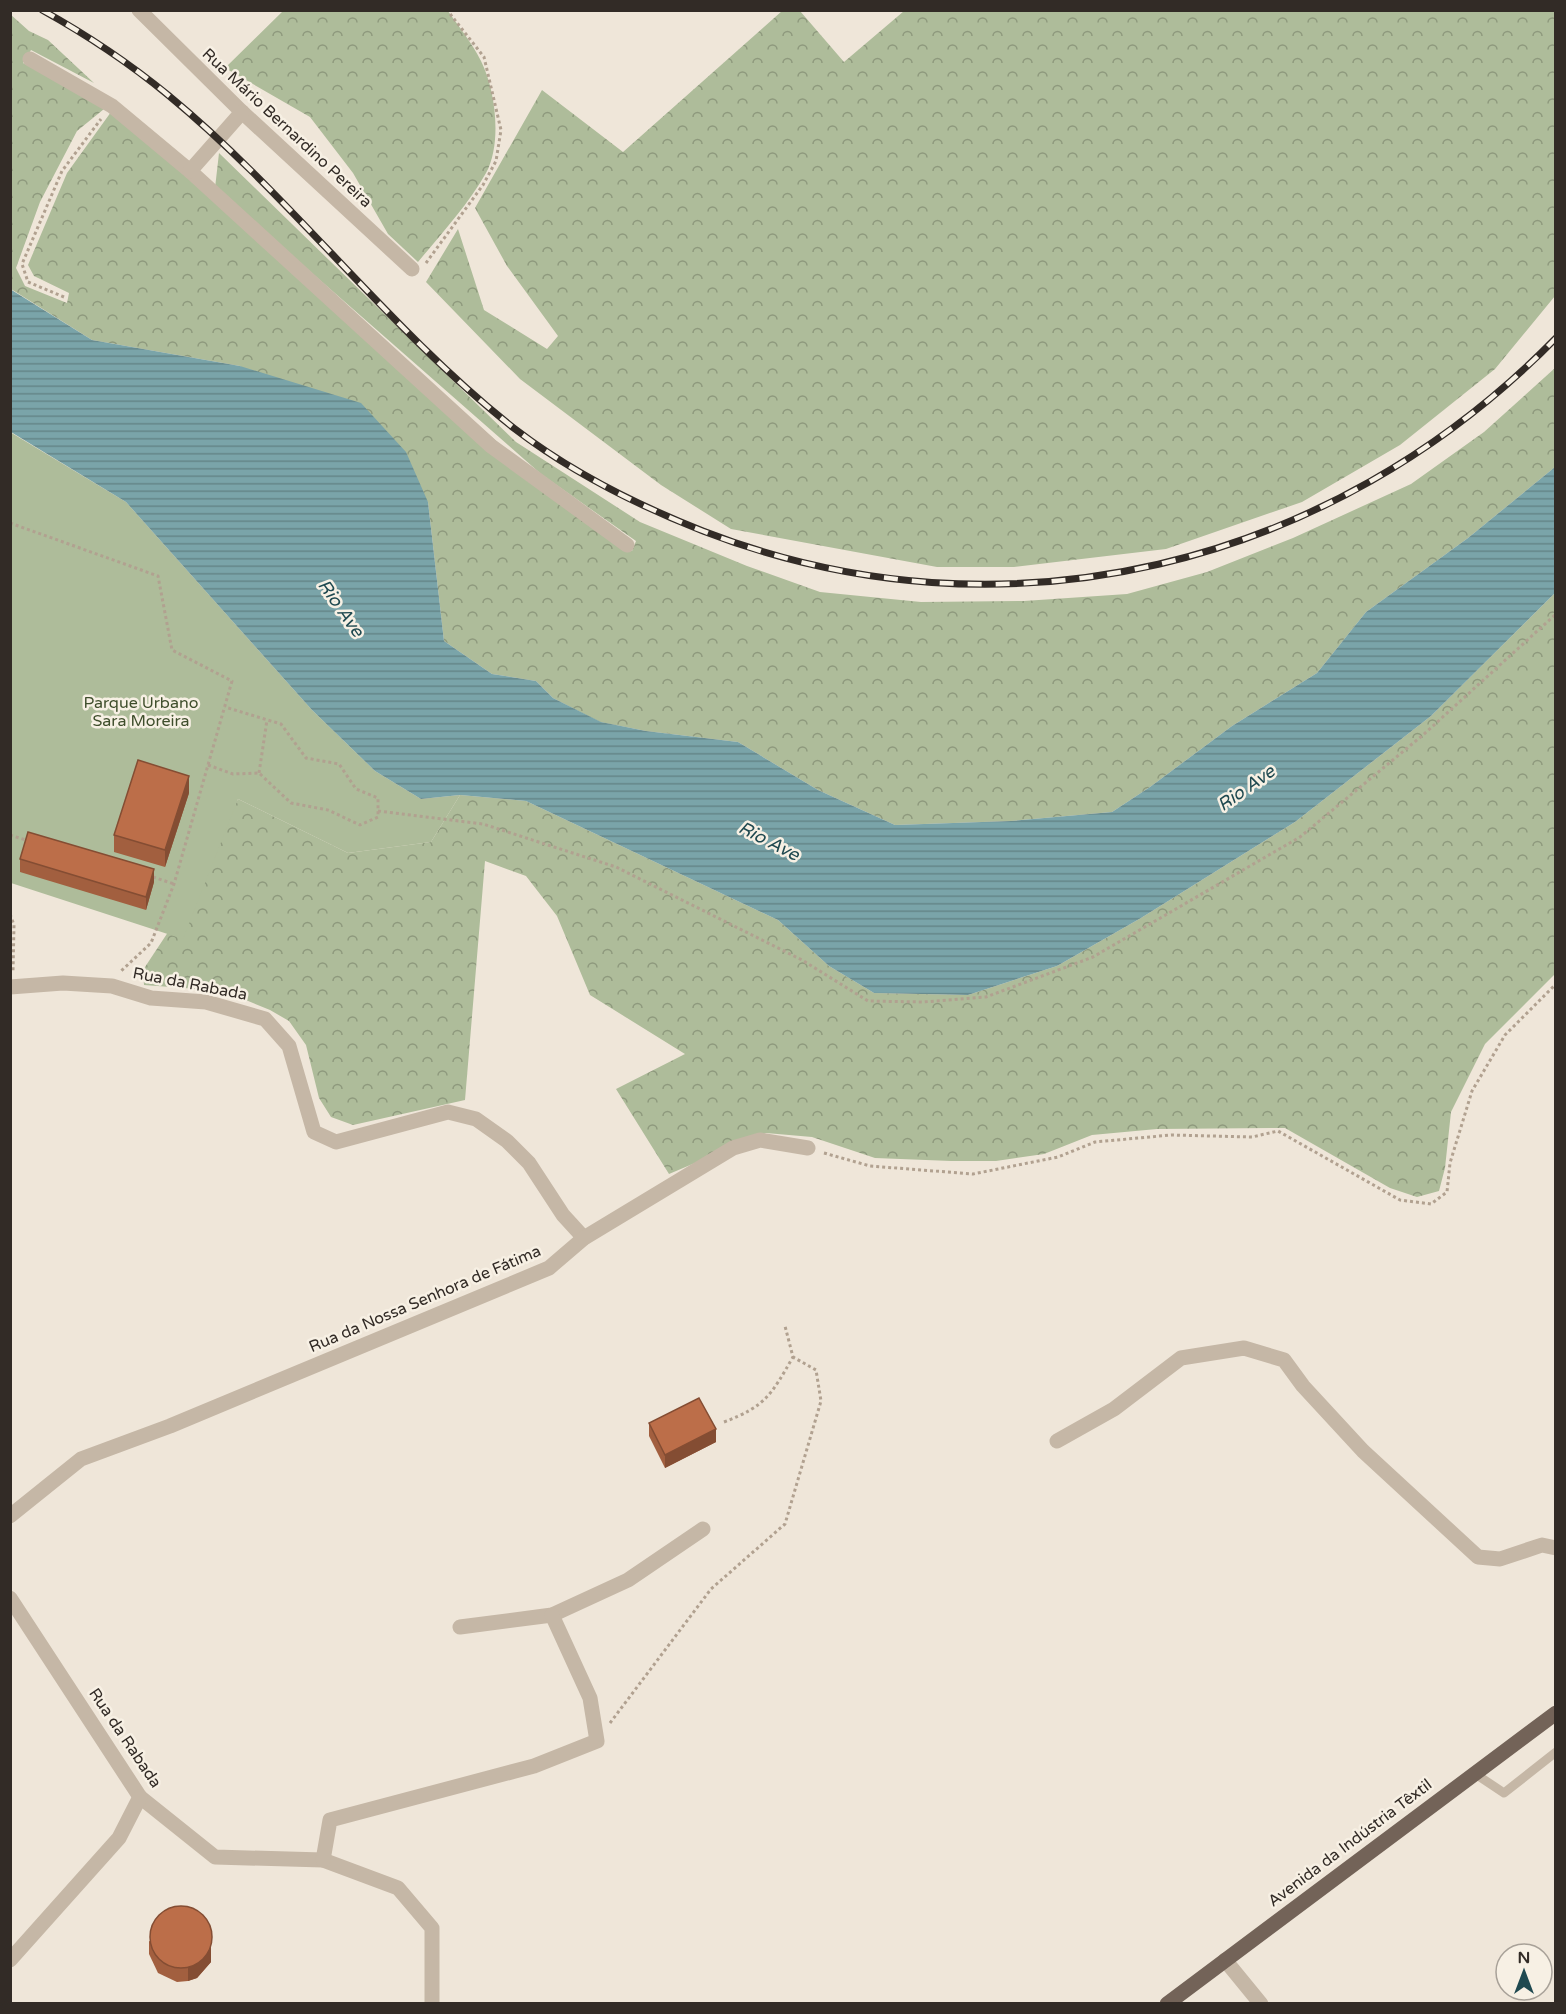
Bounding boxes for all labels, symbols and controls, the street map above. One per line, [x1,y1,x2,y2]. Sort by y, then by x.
street label: Rua Mário Bernardino Pereira [198,44,376,212]
water label: Rio Ave [313,575,369,642]
park label: Parque Urbano Sara Moreira [84,693,198,731]
water label: Rio Ave [1213,760,1280,816]
water label: Rio Ave [735,816,804,866]
street label: Rua da Rabada [131,963,249,1005]
street label: Rua da Nossa Senhora de Fátima [306,1241,544,1357]
street label: Rua da Rabada [84,1684,166,1792]
street label: Avenida da Indústria Têxtil [1264,1775,1436,1911]
north arrow [1494,1942,1554,2002]
text: N [1518,1948,1530,1968]

